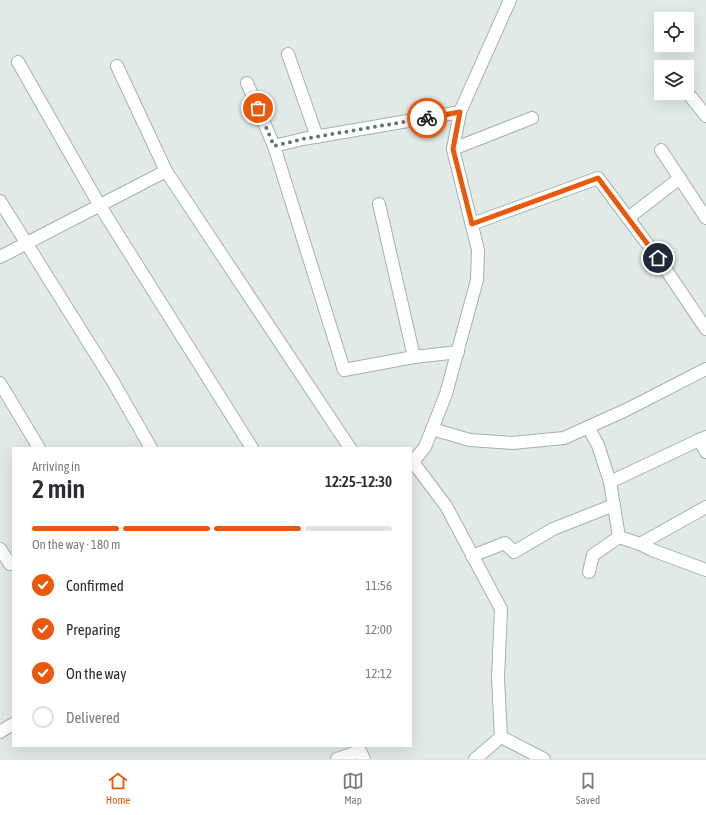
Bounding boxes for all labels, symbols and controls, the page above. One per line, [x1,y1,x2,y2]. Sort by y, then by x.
map controls [654,12,694,100]
button: locate [654,12,694,52]
button: layers [654,60,694,100]
pin [241,91,275,125]
icon: bag [247,97,269,119]
courier [407,98,447,138]
icon: bike [416,107,438,129]
pin [641,241,675,275]
icon: home [647,247,669,269]
text: Arriving in [32,459,80,474]
text: 12:25–12:30 [325,473,392,490]
text: 2 min [32,474,85,504]
text: On the way · 180 m [32,537,120,552]
icon: check [32,574,54,596]
text: Confirmed [66,577,124,594]
text: 11:56 [365,578,392,593]
icon: check [32,618,54,640]
text: Preparing [66,621,120,638]
text: 12:00 [365,622,392,637]
icon: check [32,662,54,684]
text: On the way [66,665,127,682]
text: 12:12 [365,666,392,681]
text: Delivered [66,709,120,726]
tab: Home [106,770,130,806]
tab: Map [342,770,364,806]
tab: Saved [576,770,600,806]

